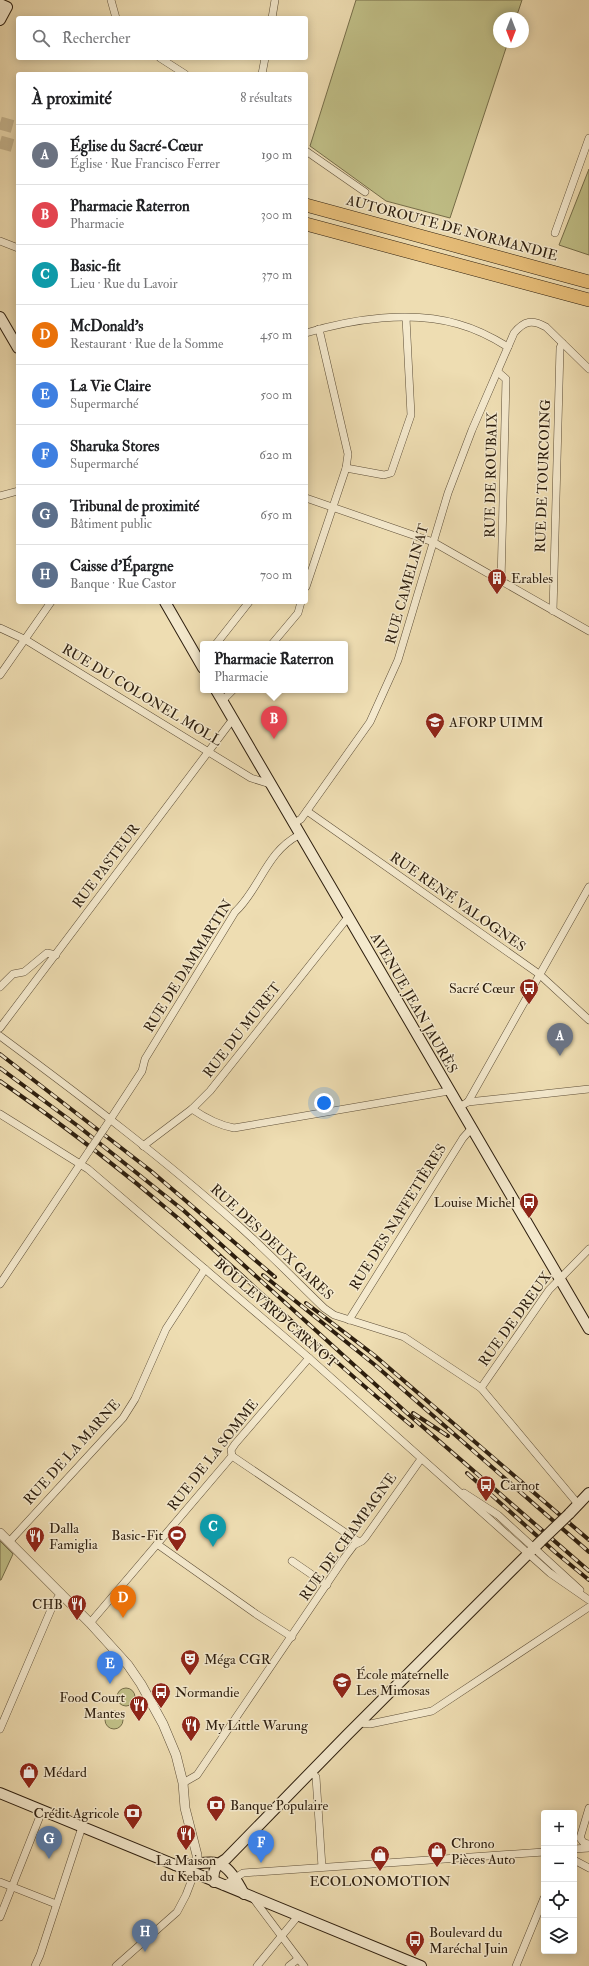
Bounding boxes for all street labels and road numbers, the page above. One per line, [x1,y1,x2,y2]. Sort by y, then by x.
street label: AUTOROUTE DE NORMANDIE [344,191,559,264]
street label: RUE DE TOURCOING [532,399,554,553]
street label: RUE DE ROUBAIX [481,412,501,538]
street label: RUE CAMELINAT [382,521,432,646]
street label: RUE DU COLONEL MOLL [59,640,225,750]
street label: RUE PASTEUR [69,820,144,911]
street label: RUE RENÉ VALOGNES [387,849,529,955]
street label: RUE DE DAMMARTIN [140,896,236,1035]
street label: AVENUE JEAN JAURÈS [366,929,461,1076]
street label: RUE DU MURET [200,979,285,1081]
street label: RUE DES NAFFETIÈRES [346,1141,450,1293]
street label: RUE DES DEUX GARES [207,1181,337,1303]
street label: BOULEVARD CARNOT [211,1255,342,1372]
street label: RUE DE DREUX [475,1268,555,1370]
street label: RUE DE LA MARNE [20,1396,124,1508]
street label: RUE DE LA SOMME [164,1396,262,1514]
street label: RUE DE CHAMPAGNE [296,1470,400,1604]

